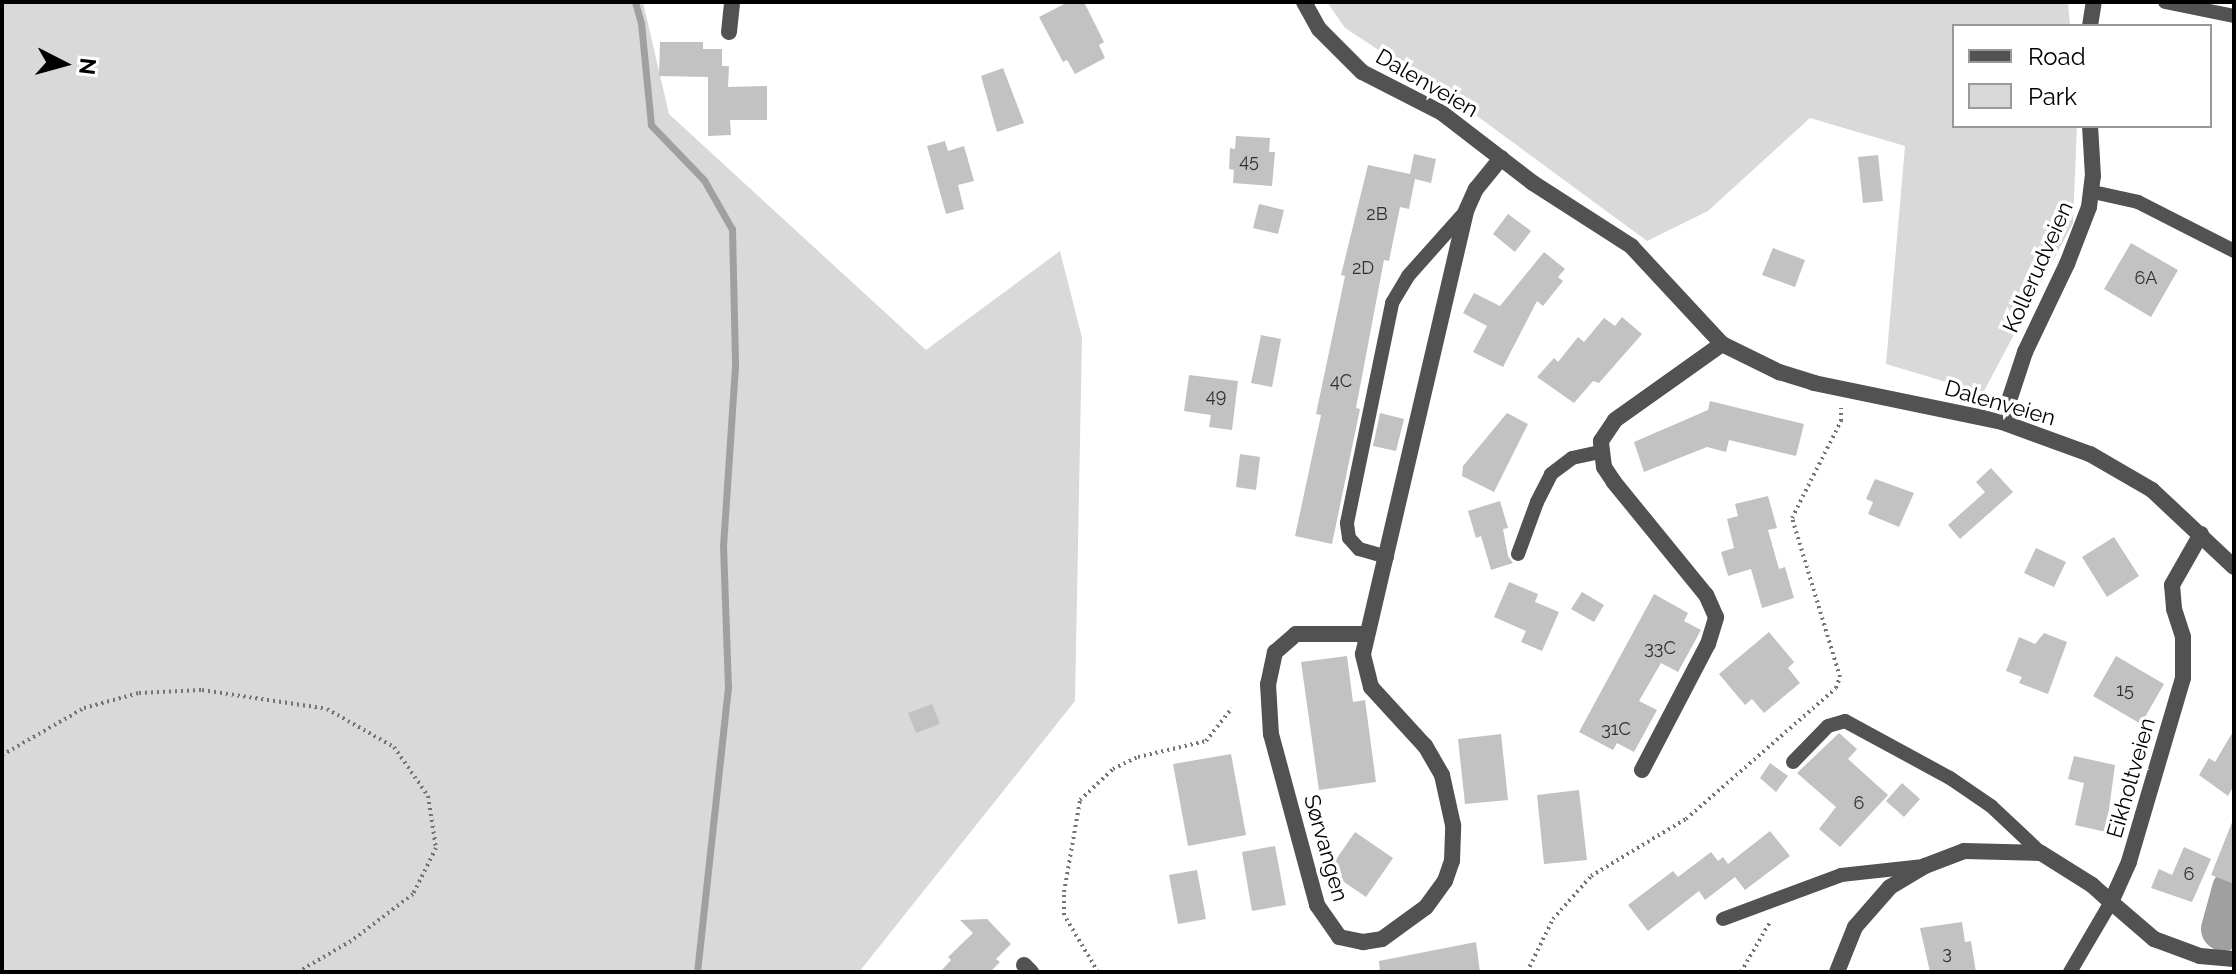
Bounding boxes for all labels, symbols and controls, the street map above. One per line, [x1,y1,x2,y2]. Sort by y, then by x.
north arrow [24,24,104,104]
legend [1952,24,2212,128]
text: Road [2028,42,2086,71]
street label: Dalenveien [1371,43,1483,123]
text: N [74,57,102,76]
text: Park [2028,82,2077,111]
house number: 45 [1239,150,1259,172]
street label: Kollerudveien [1997,197,2079,337]
house number: 2B [1366,203,1388,225]
house number: 2D [1352,257,1374,279]
house number: 6A [2135,267,2157,289]
house number: 4C [1330,370,1352,392]
street label: Dalenveien [1942,375,2058,431]
house number: 49 [1206,385,1226,407]
house number: 33C [1644,637,1676,659]
house number: 15 [2116,679,2134,701]
street label: Eikholtveien [2101,715,2161,841]
house number: 31C [1601,718,1631,740]
street label: Sørvangen [1298,792,1354,904]
house number: 6 [1854,792,1864,814]
house number: 6 [2184,863,2194,885]
house number: 3 [1942,942,1952,964]

